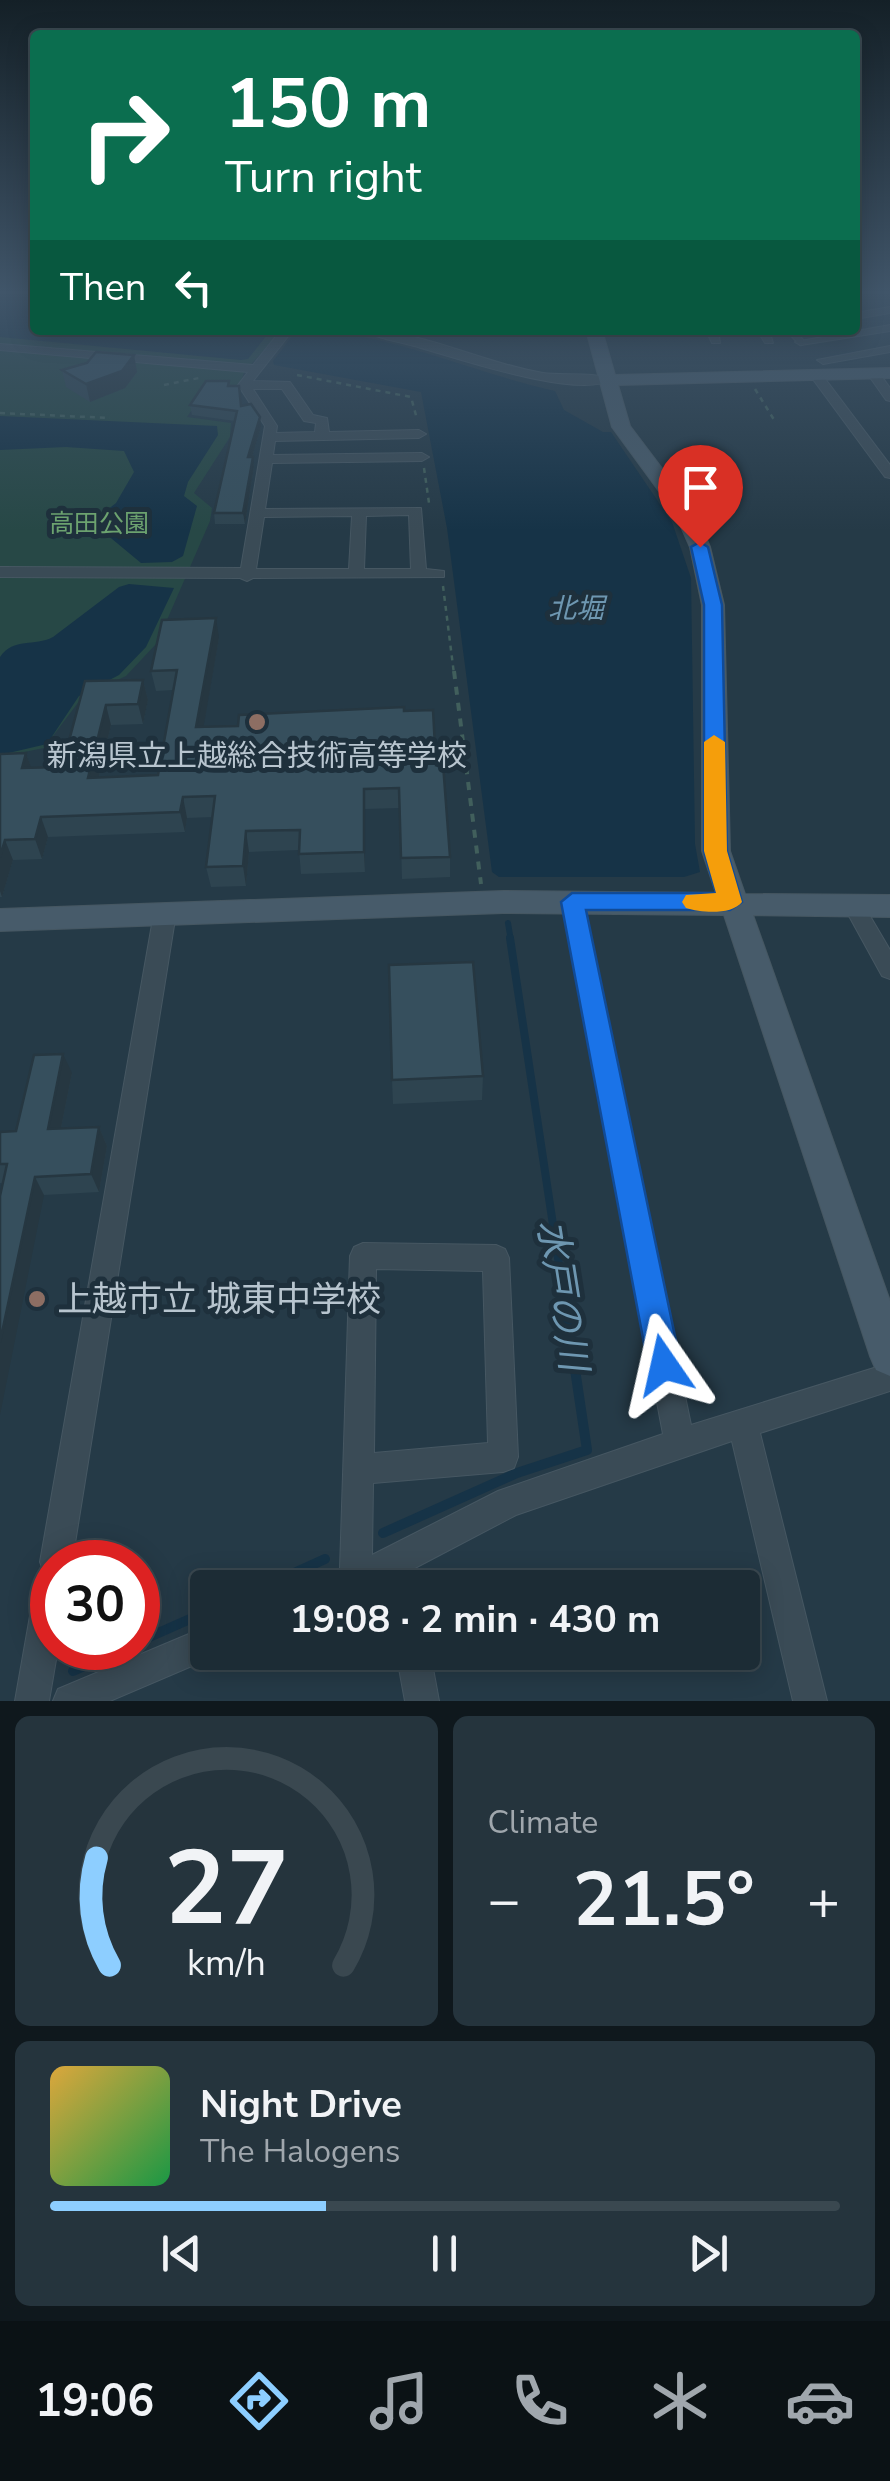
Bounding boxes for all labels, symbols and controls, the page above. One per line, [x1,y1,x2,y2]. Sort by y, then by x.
text: 150 m [225,56,431,152]
icon: right [60,70,190,200]
text: Turn right [225,147,422,208]
icon: left [166,260,221,315]
text: Then [60,262,146,313]
pin [658,445,743,548]
icon: arrive [673,460,728,515]
park label: 高田公園 [49,507,149,541]
water label: 北堀 [548,590,608,628]
marker: 新潟県立上越総合技術高等学校 [246,711,268,733]
place label: 新潟県立上越総合技術高等学校 [47,736,467,777]
water label: 水戸の川 [525,1216,600,1378]
place label: 上越市立 城東中学校 [57,1276,381,1323]
marker: 上越市立 城東中学校 [26,1288,48,1310]
position arrow [612,1313,716,1417]
speed limit sign: 30 [30,1540,160,1670]
text: 19:08 · 2 min · 430 m [290,1594,660,1645]
text: Climate [488,1801,598,1844]
text: 27 [164,1818,289,1960]
text: 21.5° [573,1849,755,1951]
text: − [488,1863,521,1938]
text: + [807,1863,840,1938]
text: km/h [187,1939,266,1988]
text: Night Drive [200,2079,402,2130]
text: The Halogens [200,2130,400,2173]
icon: previous [154,2226,209,2281]
icon: pause [417,2226,472,2281]
icon: next [681,2226,736,2281]
icon: directions [224,2366,294,2436]
icon: music [364,2366,434,2436]
icon: phone [505,2366,575,2436]
icon: climate [645,2366,715,2436]
icon: car [785,2366,855,2436]
text: 19:06 [35,2371,154,2432]

